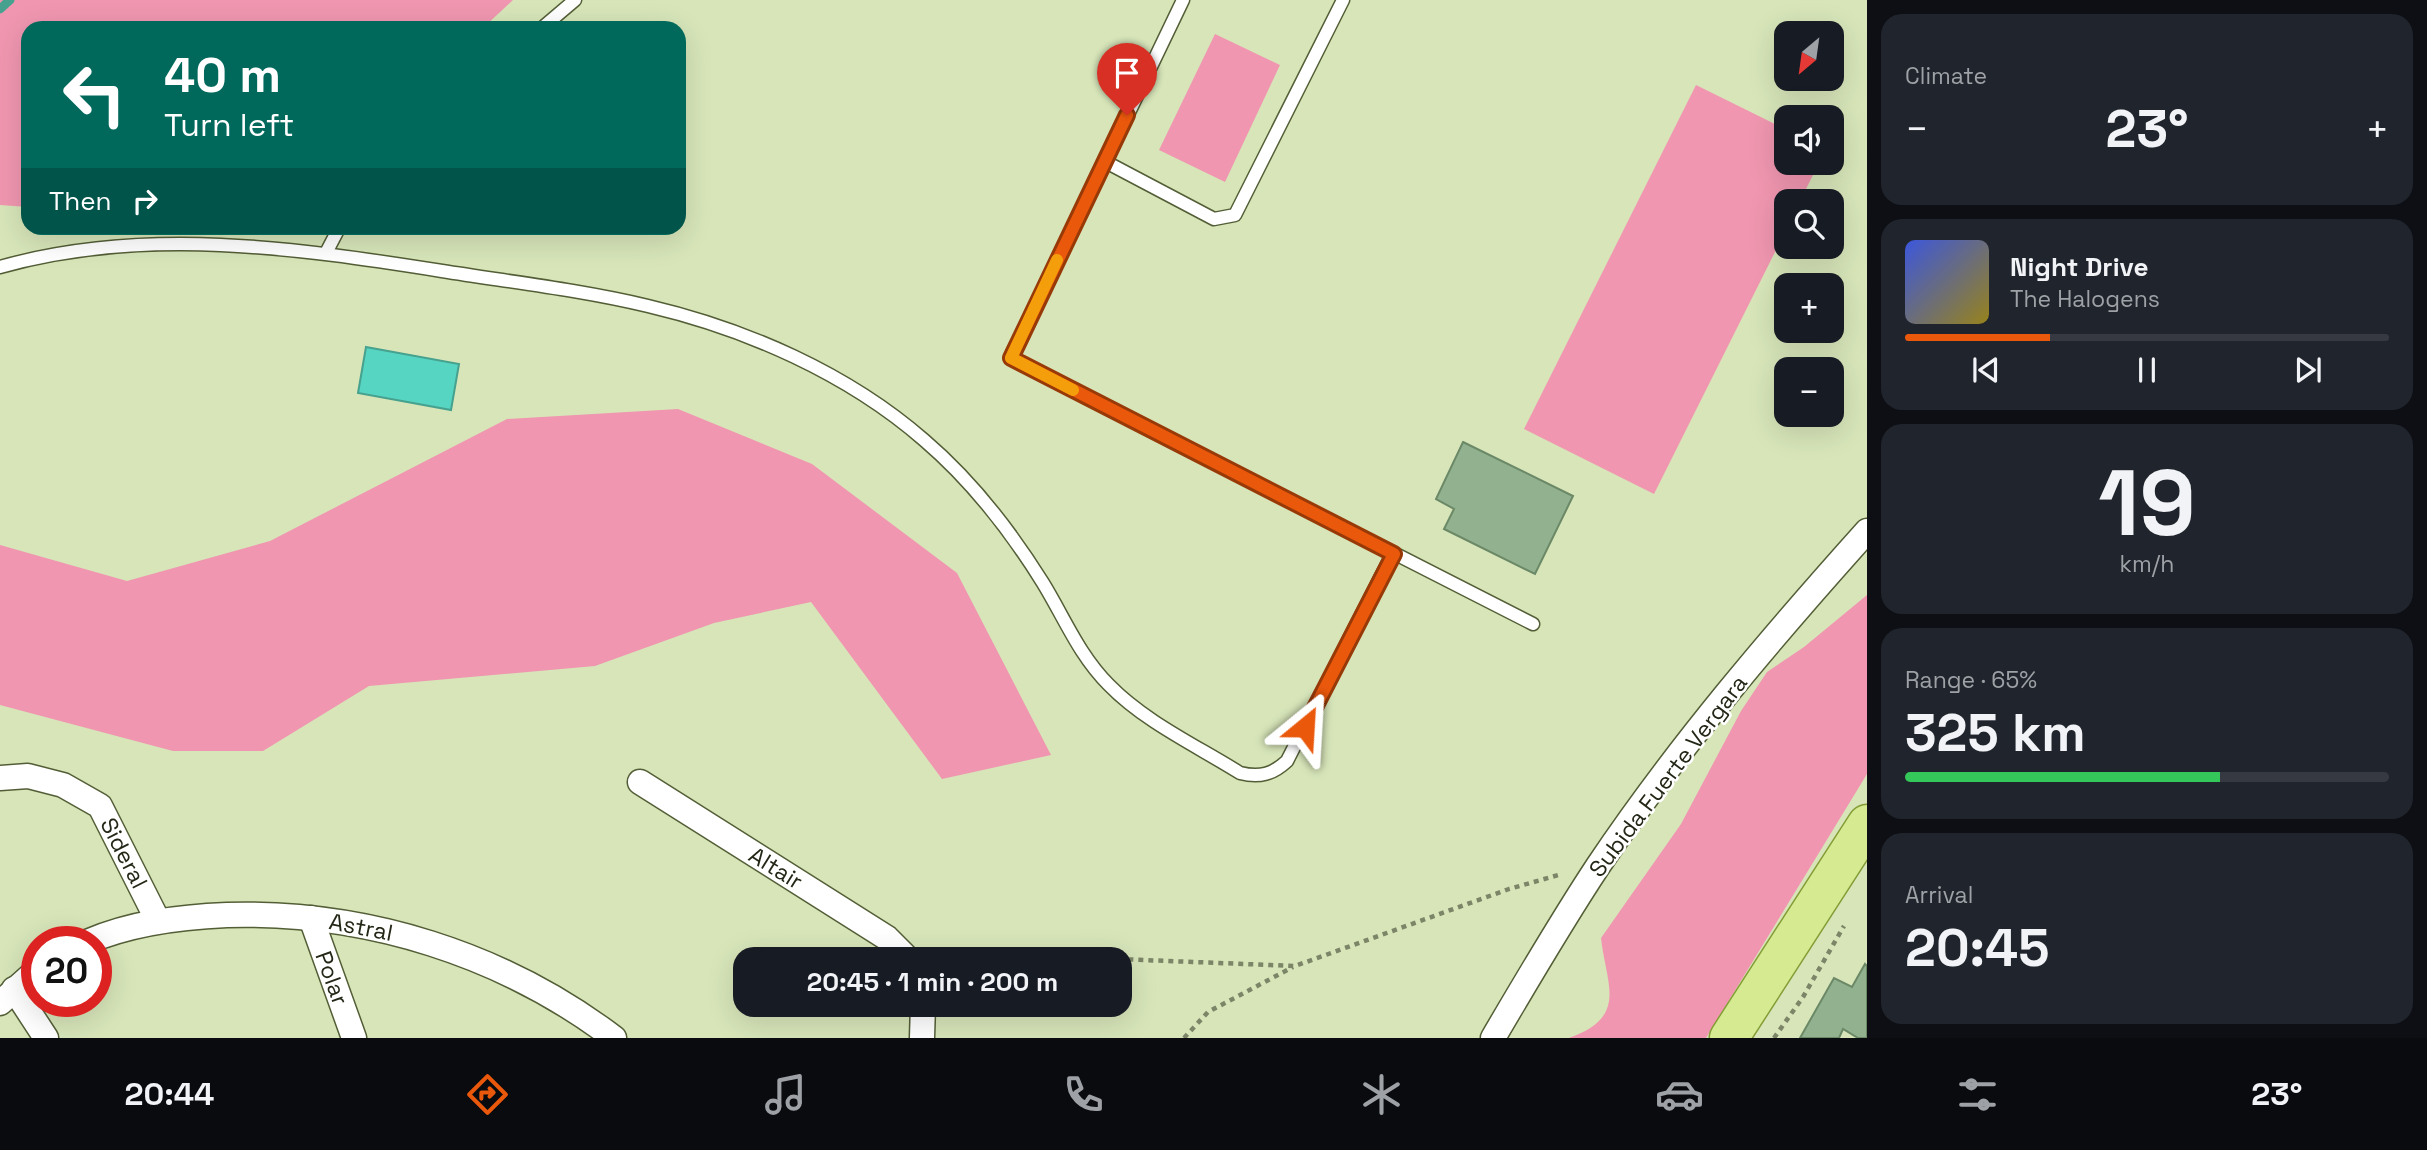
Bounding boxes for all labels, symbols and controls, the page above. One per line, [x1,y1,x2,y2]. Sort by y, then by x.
north arrow [1774,21,1844,91]
map controls [1774,21,1844,427]
pin [1097,43,1157,115]
text: 40 m [164,44,281,106]
icon: left [49,49,140,140]
icon: arrive [1108,54,1146,92]
text: Climate [1905,61,1987,91]
text: 23° [2106,96,2189,162]
text: Turn left [164,105,294,145]
button: sound [1774,105,1844,175]
text: − [1905,105,1929,153]
text: + [2365,105,2389,153]
icon: right [126,182,164,220]
text: Then [49,184,112,218]
button: search [1774,189,1844,259]
text: Night Drive [2010,250,2148,284]
button: + [1774,273,1844,343]
text: The Halogens [2010,284,2160,314]
icon: previous [1967,351,2005,389]
icon: pause [2128,351,2166,389]
icon: next [2289,351,2327,389]
button: − [1774,357,1844,427]
text: 19 [2098,445,2196,562]
text: km/h [2120,549,2174,579]
text: Range · 65% [1905,665,2037,695]
street label: Subida Fuerte Vergara [1582,669,1754,883]
position arrow [1268,690,1342,764]
text: 325 km [1905,700,2086,766]
street label: Sideral [94,813,154,893]
street label: Altair [743,840,809,896]
text: Arrival [1905,880,1973,910]
street label: Astral [327,906,395,948]
text: 20:45 [1905,915,2049,981]
speed limit sign: 20 [21,926,112,1017]
street label: Polar [308,947,356,1009]
text: 20:45 · 1 min · 200 m [807,965,1058,999]
icon: directions [463,1070,512,1119]
icon: music [761,1070,810,1119]
icon: phone [1059,1070,1108,1119]
icon: climate [1357,1070,1406,1119]
icon: car [1655,1070,1704,1119]
icon: filters [1953,1070,2002,1119]
text: 20:44 [124,1074,214,1114]
text: 23° [2251,1074,2302,1114]

